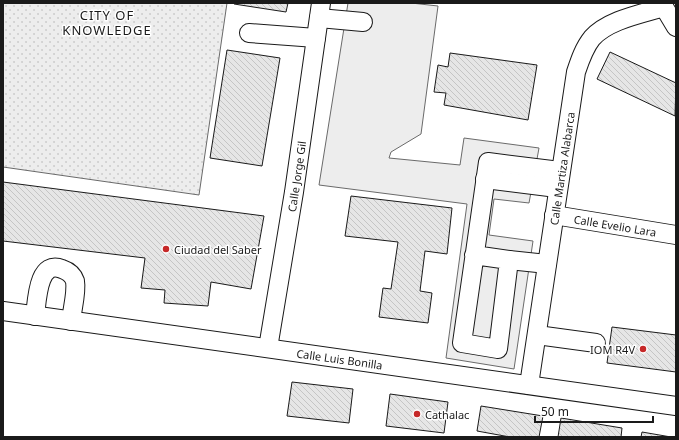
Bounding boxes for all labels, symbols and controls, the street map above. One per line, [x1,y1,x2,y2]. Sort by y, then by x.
district label: CITY OF KNOWLEDGE [62,6,152,39]
street label: Calle Martiza Alabarca [546,111,577,226]
street label: Calle Jorge Gil [283,140,309,213]
street label: Calle Evelio Lara [573,211,658,239]
place label: Ciudad del Saber [174,242,262,257]
marker: Ciudad del Saber [161,244,171,254]
place label: IOM R4V [590,342,635,357]
marker: IOM R4V [638,344,648,354]
street label: Calle Luis Bonilla [296,345,384,372]
scale bar [535,398,653,424]
text: 50 m [541,403,569,420]
place label: Cathalac [425,407,469,422]
marker: Cathalac [412,409,422,419]

